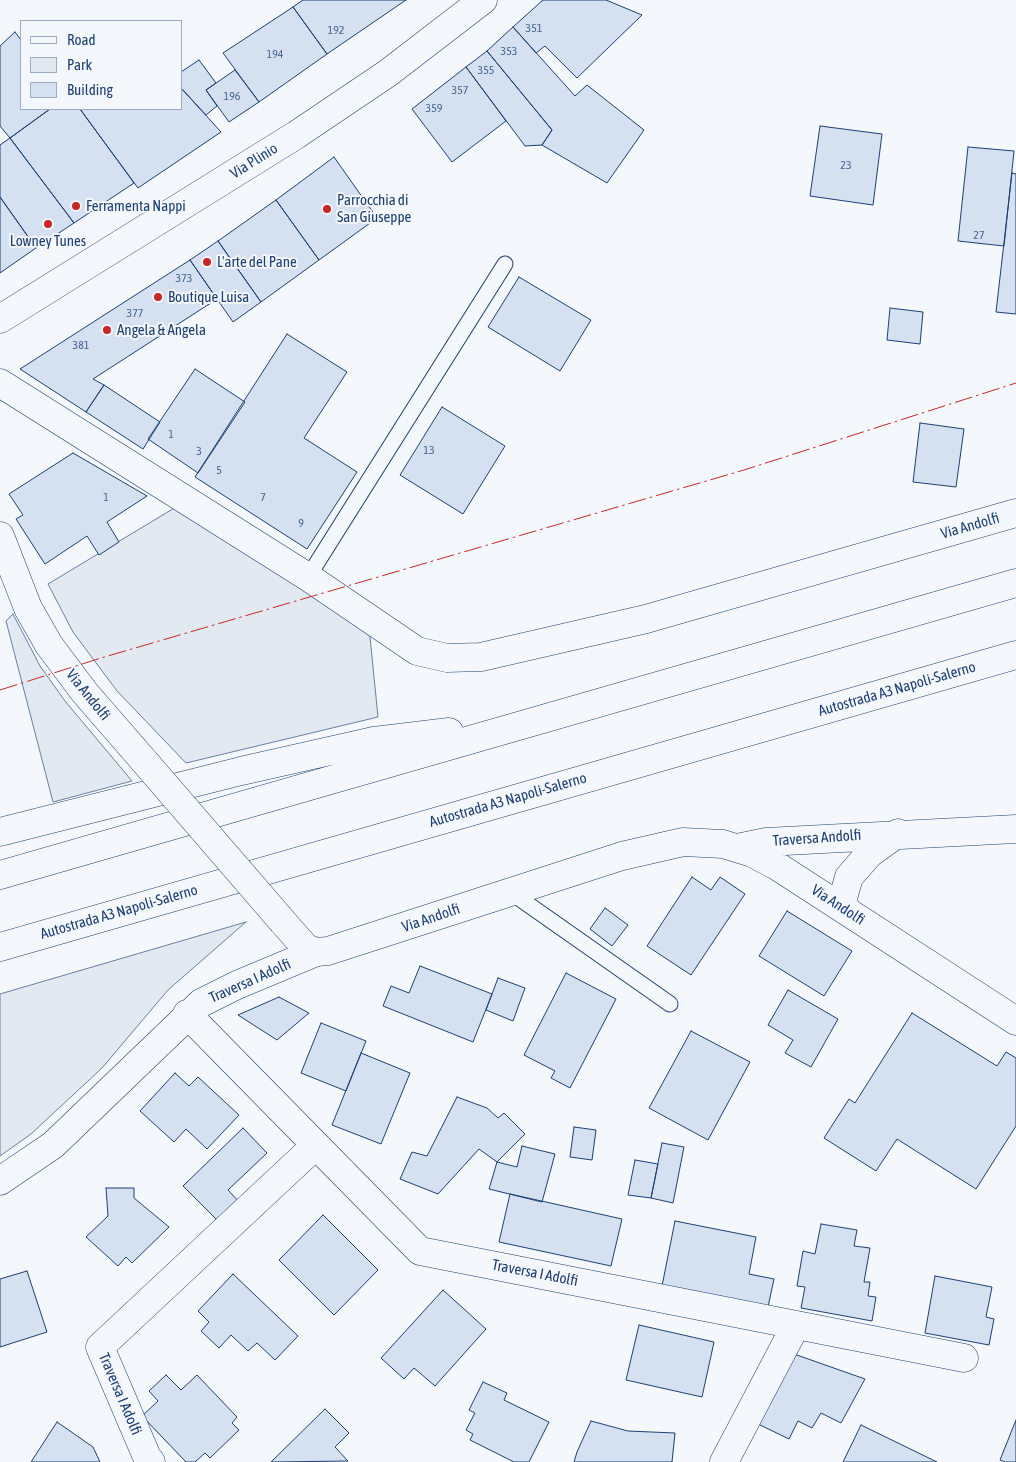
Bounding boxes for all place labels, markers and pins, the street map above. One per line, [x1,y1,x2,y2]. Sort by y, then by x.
place label: Parrocchia di San Giuseppe [337,191,411,226]
place label: Ferramenta Nappi [86,197,186,215]
marker: Ferramenta Nappi [70,200,82,212]
marker: Parrocchia di San Giuseppe [321,203,333,215]
marker: Lowney Tunes [42,218,54,230]
place label: Lowney Tunes [10,232,86,250]
place label: L'arte del Pane [217,253,297,271]
marker: L'arte del Pane [201,256,213,268]
place label: Boutique Luisa [168,288,249,306]
marker: Boutique Luisa [152,291,164,303]
place label: Angela & Angela [117,321,206,339]
marker: Angela & Angela [101,324,113,336]

